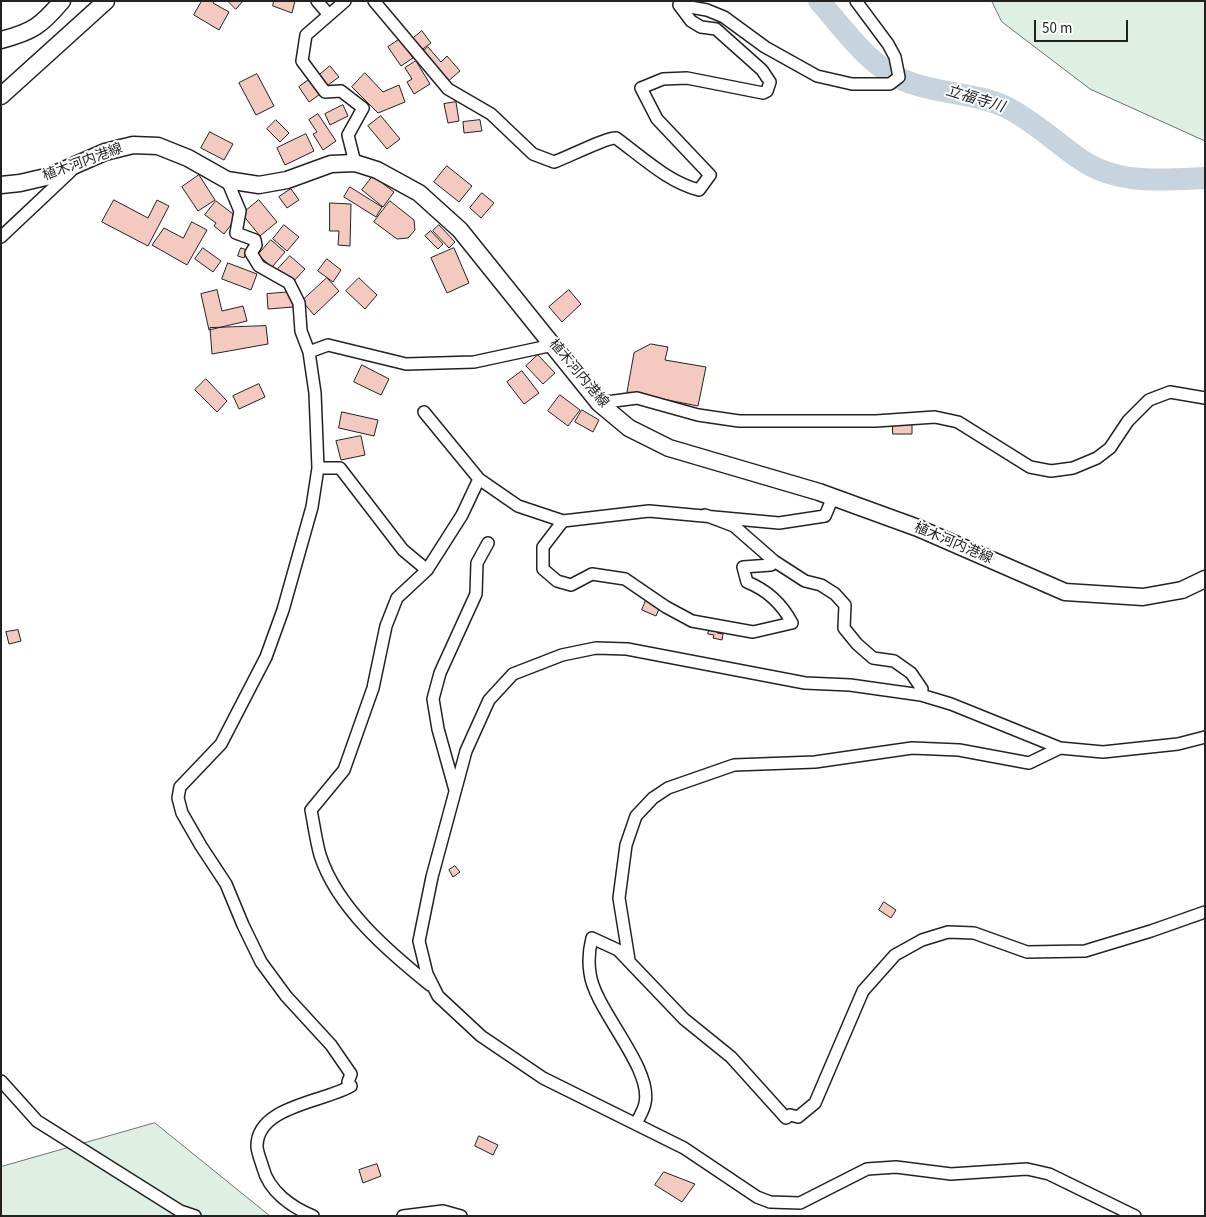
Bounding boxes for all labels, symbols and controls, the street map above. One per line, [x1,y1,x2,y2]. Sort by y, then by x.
scale bar [1036,10,1130,42]
text: 50 m [1042,18,1072,39]
water label: 立福寺川 [944,83,1006,117]
street label: 植木河内港線 [41,141,125,185]
street label: 植木河内港線 [545,336,611,412]
street label: 植木河内港線 [911,520,995,568]

